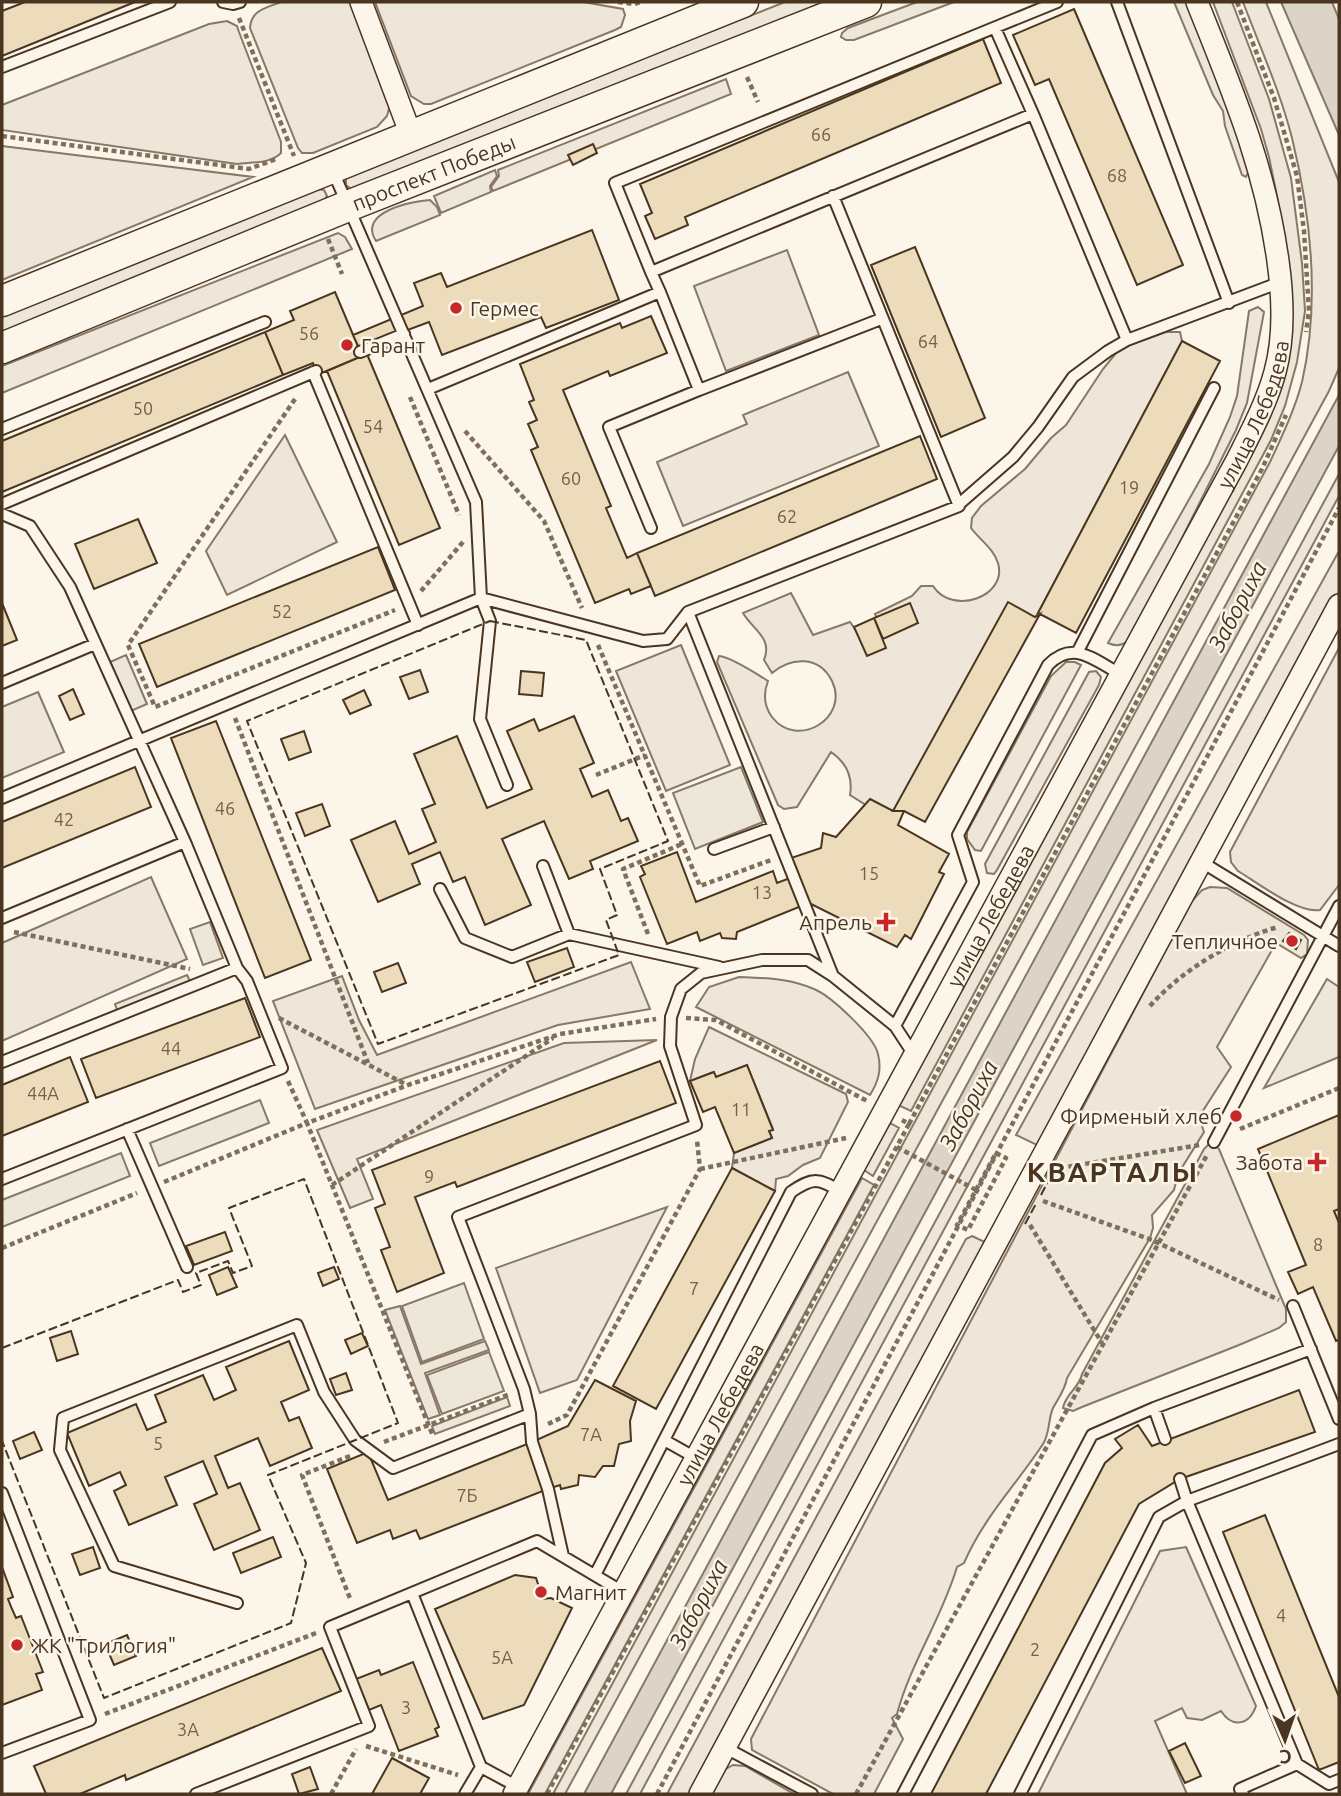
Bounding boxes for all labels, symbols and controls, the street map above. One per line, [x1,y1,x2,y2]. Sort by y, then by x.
house number: 66 [811,124,831,144]
street label: проспект Победы [348,129,519,215]
house number: 68 [1107,165,1127,185]
place label: Гермес [470,296,539,320]
marker: Гермес [448,300,464,316]
house number: 56 [299,323,319,343]
house number: 64 [918,331,938,351]
place label: Гарант [361,333,426,357]
marker: Гарант [339,337,355,353]
street label: улица Лебедева [1212,339,1293,493]
house number: 50 [133,398,153,418]
house number: 54 [363,416,383,436]
house number: 60 [561,468,581,488]
house number: 19 [1119,477,1139,497]
house number: 62 [777,506,797,526]
water label: Забориха [1203,557,1271,656]
house number: 52 [272,601,292,621]
house number: 46 [215,798,235,818]
house number: 42 [54,809,74,829]
street label: улица Лебедева [942,840,1038,991]
house number: 15 [859,863,879,883]
house number: 13 [752,882,772,902]
place label: Апрель [799,910,872,934]
marker: Апрель [878,914,894,930]
place label: Тепличное [1172,929,1278,953]
marker: Тепличное [1284,933,1300,949]
house number: 44 [161,1038,181,1058]
water label: Забориха [934,1056,1002,1155]
house number: 44А [27,1083,59,1103]
house number: 11 [731,1099,751,1119]
place label: Фирменый хлеб [1060,1104,1222,1128]
marker: Фирменый хлеб [1228,1108,1244,1124]
place label: Забота [1236,1150,1303,1174]
marker: Забота [1309,1154,1325,1170]
district label: КВАРТАЛЫ [1027,1156,1199,1187]
house number: 9 [424,1166,434,1186]
house number: 8 [1313,1234,1323,1254]
house number: 7 [689,1278,699,1298]
street label: улица Лебедева [672,1339,768,1490]
house number: 7А [580,1424,602,1444]
house number: 5 [153,1433,163,1453]
house number: 7Б [456,1485,478,1505]
water label: Забориха [664,1555,732,1654]
place label: Магнит [555,1580,627,1604]
marker: Магнит [533,1584,549,1600]
house number: 4 [1276,1605,1286,1625]
place label: ЖК "Трилогия" [31,1633,176,1657]
marker: ЖК "Трилогия" [9,1637,25,1653]
house number: 2 [1030,1639,1040,1659]
house number: 5А [491,1647,513,1667]
house number: 3 [401,1697,411,1717]
north arrow [1250,1705,1320,1775]
house number: 3А [177,1719,199,1739]
text: С [1279,1746,1292,1768]

